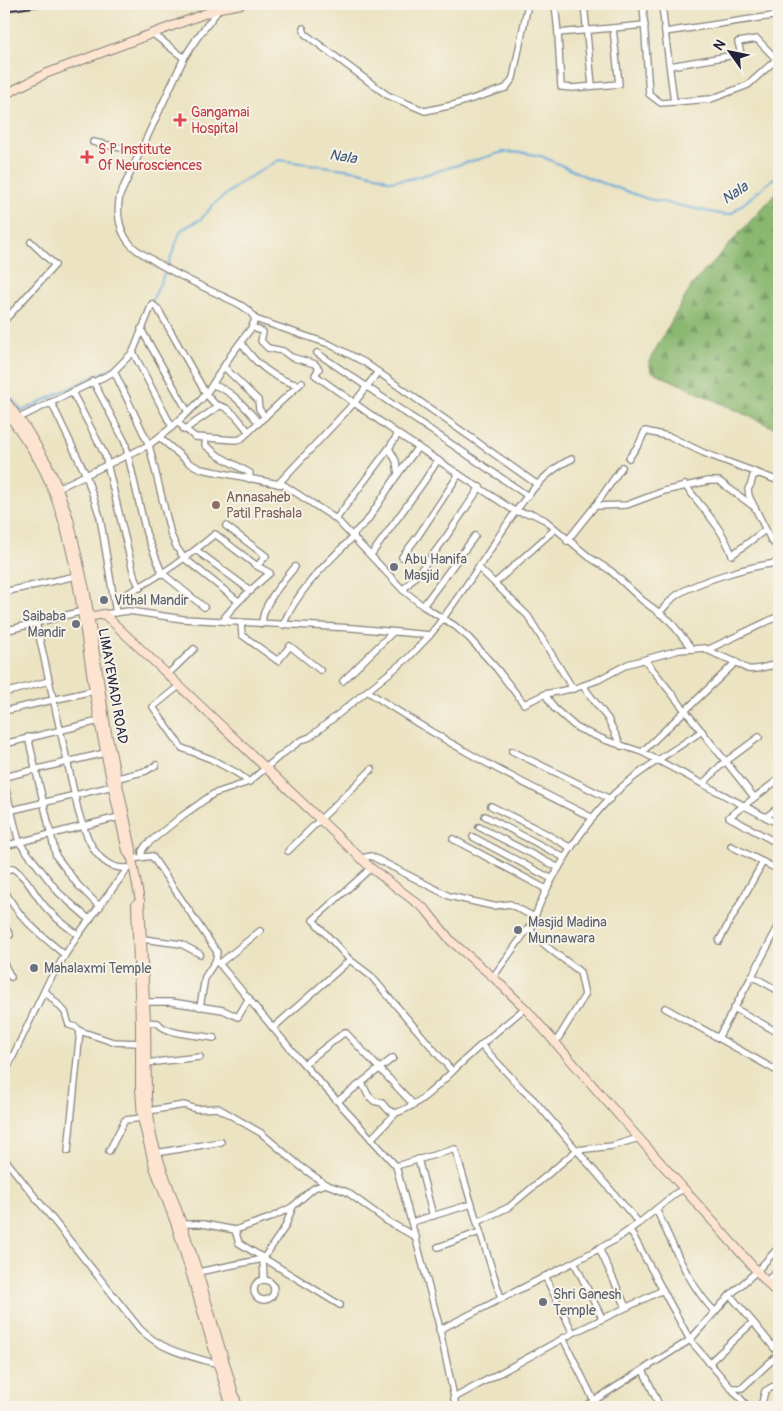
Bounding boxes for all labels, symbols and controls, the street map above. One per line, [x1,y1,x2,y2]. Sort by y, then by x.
north arrow [706,28,756,78]
text: N [710,37,729,54]
place label: Gangamai Hospital [191,104,250,137]
marker: Gangamai Hospital [173,113,187,127]
place label: S P Institute Of Neurosciences [98,141,203,174]
water label: Nala [328,145,359,169]
marker: S P Institute Of Neurosciences [80,150,94,164]
water label: Nala [718,177,753,209]
place label: Annasaheb Patil Prashala [226,489,302,522]
marker: Annasaheb Patil Prashala [210,499,222,511]
place label: Abu Hanifa Masjid [404,551,467,584]
marker: Abu Hanifa Masjid [388,561,400,573]
place label: Vithal Mandir [114,592,188,609]
marker: Vithal Mandir [98,594,110,606]
place label: Saibaba Mandir [22,608,66,641]
marker: Saibaba Mandir [70,618,82,630]
street label: LIMAYEWADI ROAD [94,627,132,745]
place label: Masjid Madina Munnawara [528,914,607,947]
marker: Masjid Madina Munnawara [512,924,524,936]
place label: Mahalaxmi Temple [44,960,152,977]
marker: Mahalaxmi Temple [28,962,40,974]
place label: Shri Ganesh Temple [553,1286,621,1319]
marker: Shri Ganesh Temple [537,1296,549,1308]

